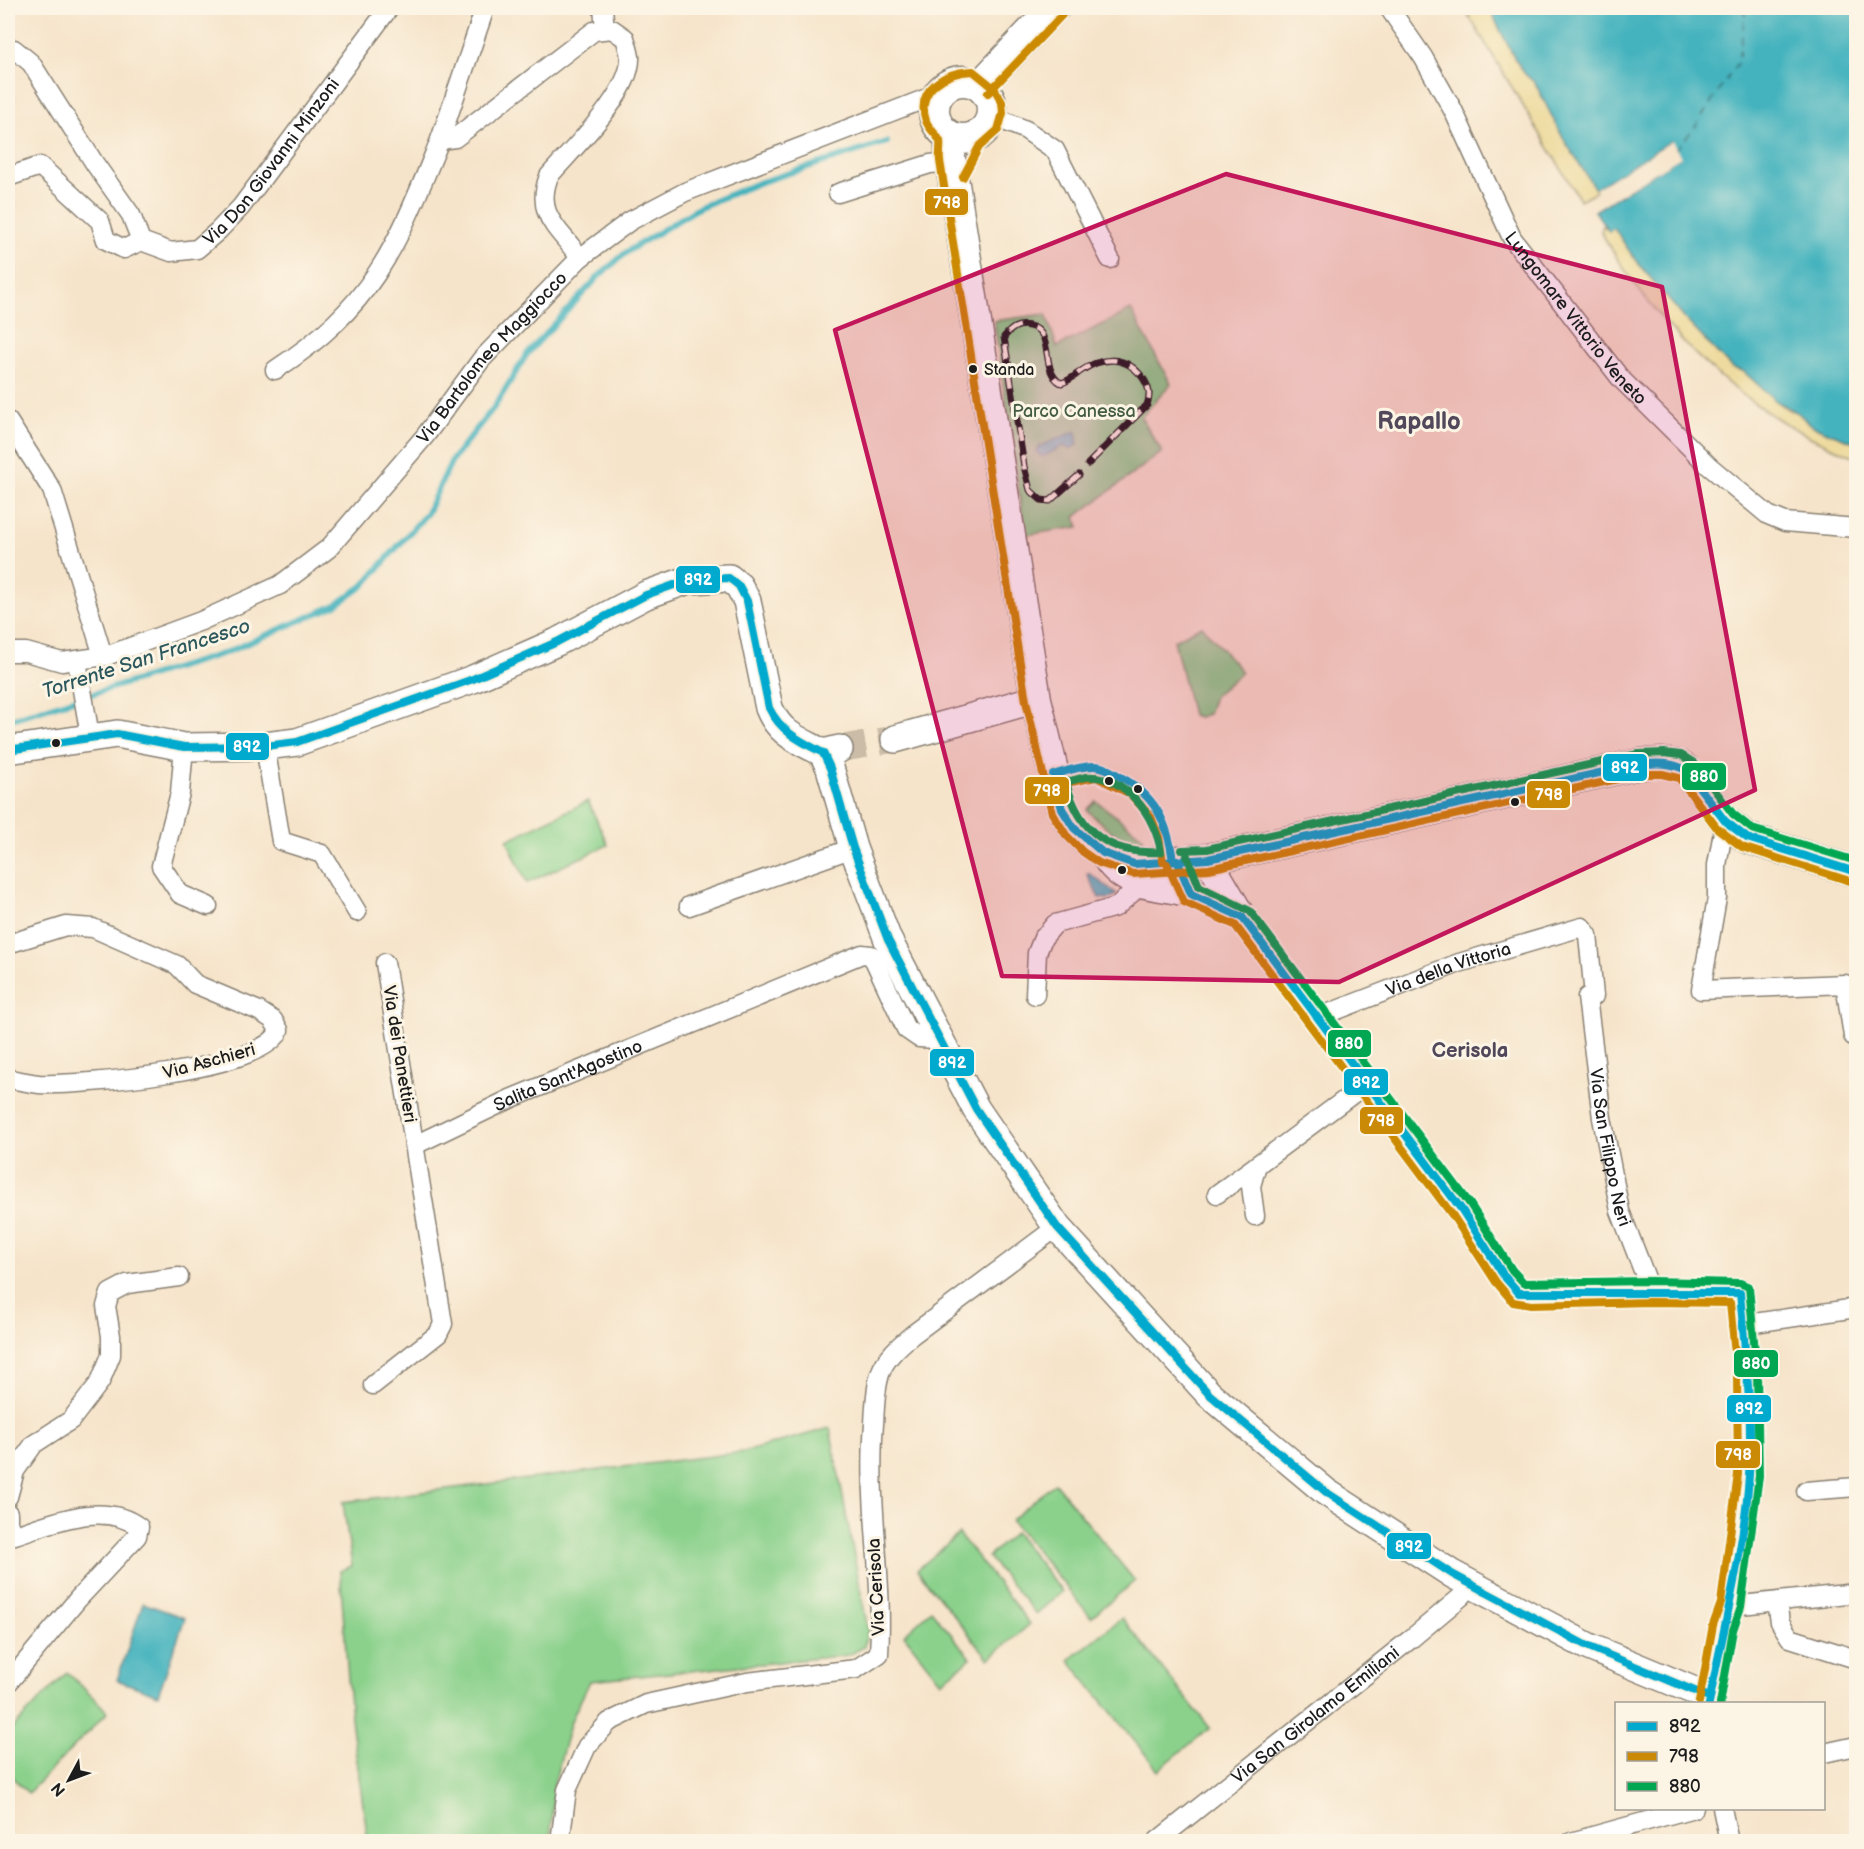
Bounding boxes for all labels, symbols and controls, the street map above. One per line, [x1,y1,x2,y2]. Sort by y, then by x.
street label: Via Don Giovanni Minzoni [199,74,344,250]
line badge: 798 [924,188,969,216]
text: 798 [933,194,961,213]
street label: Lungomare Vittorio Veneto [1500,228,1651,409]
street label: Via Bartolomeo Maggiocco [413,268,572,448]
place label: Standa [984,361,1034,380]
marker: Standa [967,363,979,375]
park label: Parco Canessa [1012,401,1136,422]
district label: Rapallo [1377,407,1461,436]
line badge: 892 [675,565,721,594]
text: 892 [684,571,713,590]
water label: Torrente San Francesco [39,614,253,704]
line badge: 892 [225,732,270,761]
unlabelled marker [50,737,62,749]
text: 892 [233,738,262,757]
line badge: 892 [1602,753,1648,782]
text: 892 [1611,759,1640,778]
line badge: 880 [1681,762,1727,791]
text: 880 [1689,768,1719,787]
unlabelled marker [1103,775,1115,787]
line badge: 798 [1024,776,1070,805]
line badge: 798 [1526,780,1571,809]
text: 798 [1033,782,1061,801]
unlabelled marker [1132,783,1144,795]
text: 798 [1535,786,1563,805]
unlabelled marker [1509,796,1521,808]
unlabelled marker [1116,864,1128,876]
street label: Via della Vittoria [1383,938,1513,1001]
street label: Via dei Panettieri [378,984,421,1124]
line badge: 880 [1327,1029,1372,1058]
text: 880 [1334,1035,1364,1054]
street label: Salita Sant'Agostino [490,1036,646,1116]
street label: Via Aschieri [161,1039,258,1084]
district label: Cerisola [1432,1039,1508,1063]
line badge: 892 [929,1048,975,1077]
text: 892 [938,1054,967,1073]
street label: Via San Filippo Neri [1585,1067,1635,1229]
line badge: 892 [1343,1068,1389,1096]
text: 892 [1352,1074,1381,1093]
line badge: 798 [1359,1106,1404,1135]
text: 798 [1367,1112,1395,1131]
line badge: 880 [1733,1349,1779,1378]
text: 880 [1741,1355,1771,1374]
line badge: 892 [1726,1394,1772,1423]
text: 892 [1735,1400,1764,1419]
line badge: 798 [1715,1440,1761,1469]
text: 798 [1724,1446,1752,1465]
line badge: 892 [1386,1532,1432,1560]
street label: Via Cerisola [863,1538,890,1636]
text: 892 [1395,1538,1424,1557]
street label: Via San Girolamo Emiliani [1228,1642,1404,1788]
legend [1615,1702,1825,1810]
text: 892 [1669,1716,1701,1737]
text: 798 [1669,1746,1699,1767]
north arrow [39,1750,99,1810]
text: 880 [1669,1776,1701,1797]
text: N [48,1778,70,1800]

